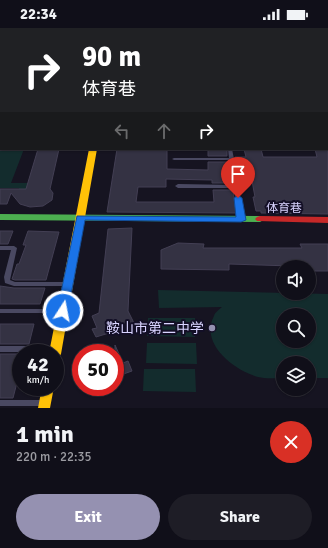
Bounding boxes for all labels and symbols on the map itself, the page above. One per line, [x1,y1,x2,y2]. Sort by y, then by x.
pin [221,157,255,198]
street label: 体育巷 [266,201,302,216]
position arrow [42,290,84,332]
place label: 鞍山市第二中学 [106,320,204,337]
marker: 鞍山市第二中学 [207,323,217,333]
speed limit sign: 50 [72,344,124,396]

